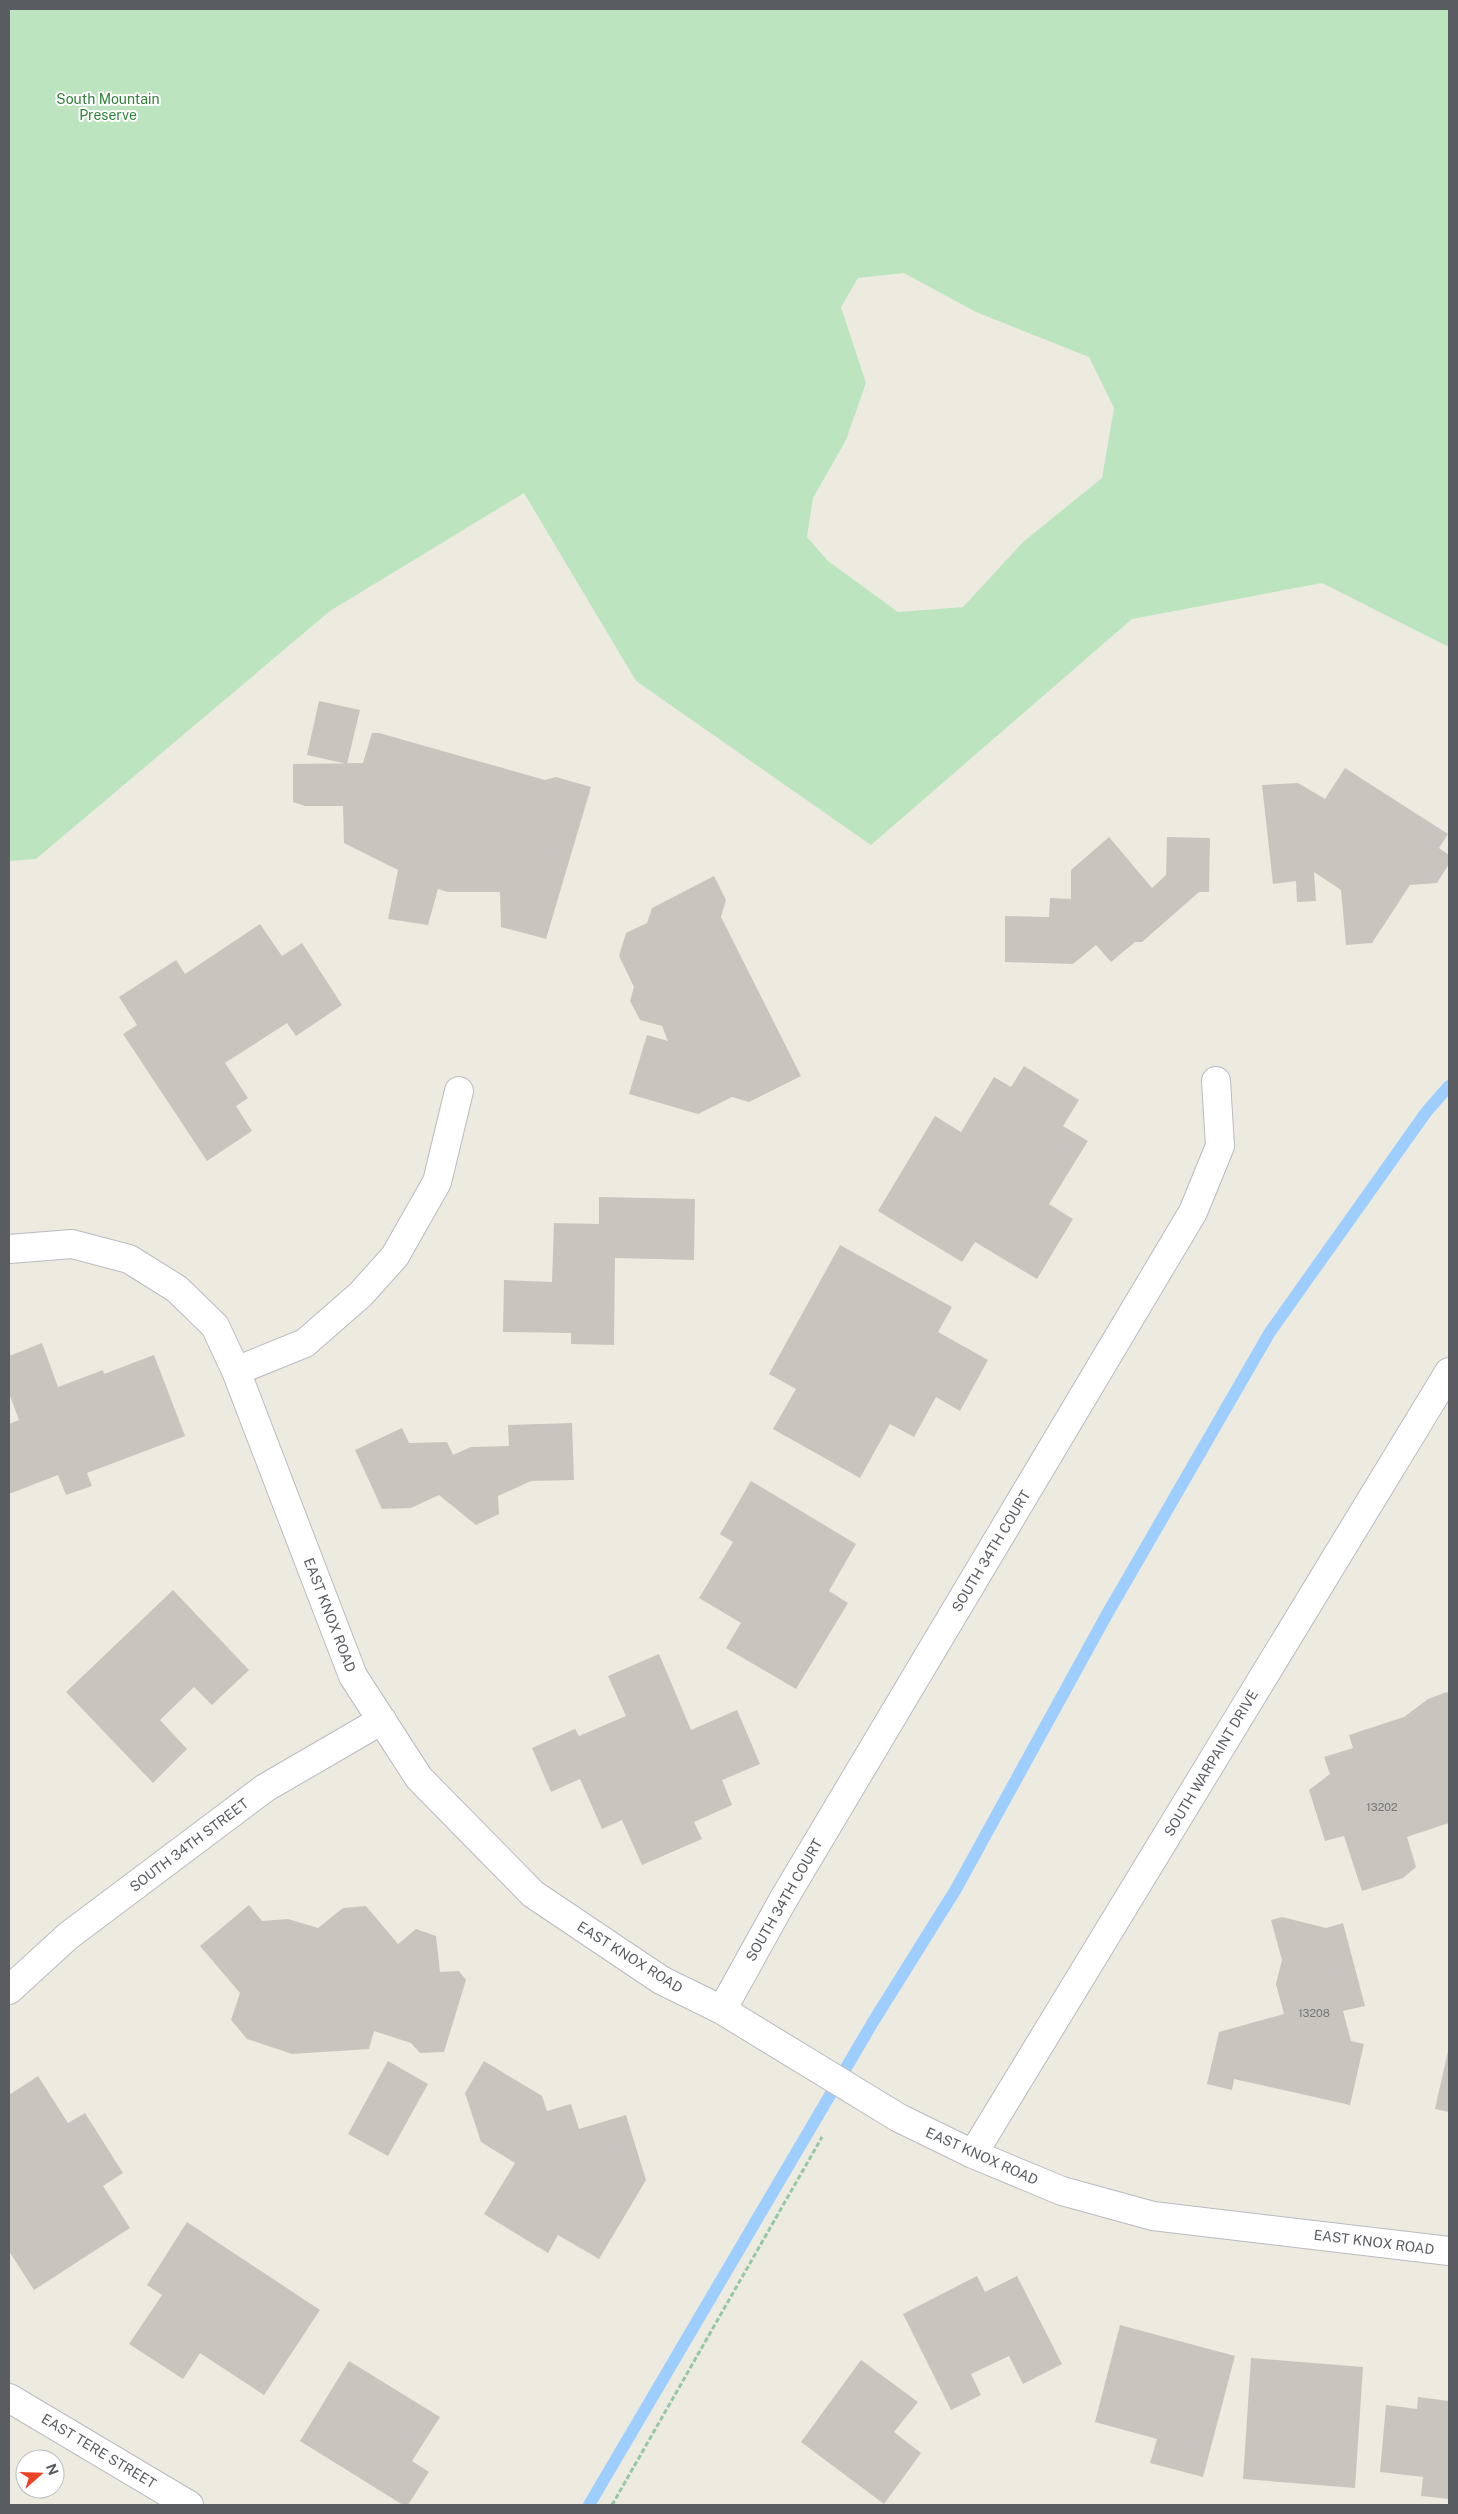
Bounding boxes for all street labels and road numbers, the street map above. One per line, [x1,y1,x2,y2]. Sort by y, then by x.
street label: SOUTH 34TH COURT [948,1488,1034,1614]
street label: EAST KNOX ROAD [301,1556,359,1674]
street label: SOUTH WARPAINT DRIVE [1161,1687,1261,1839]
street label: SOUTH 34TH STREET [127,1795,251,1895]
street label: SOUTH 34TH COURT [742,1836,826,1964]
street label: EAST KNOX ROAD [574,1918,686,1996]
street label: EAST KNOX ROAD [923,2124,1041,2188]
street label: EAST KNOX ROAD [1313,2227,1435,2257]
street label: EAST TERE STREET [39,2410,159,2492]

